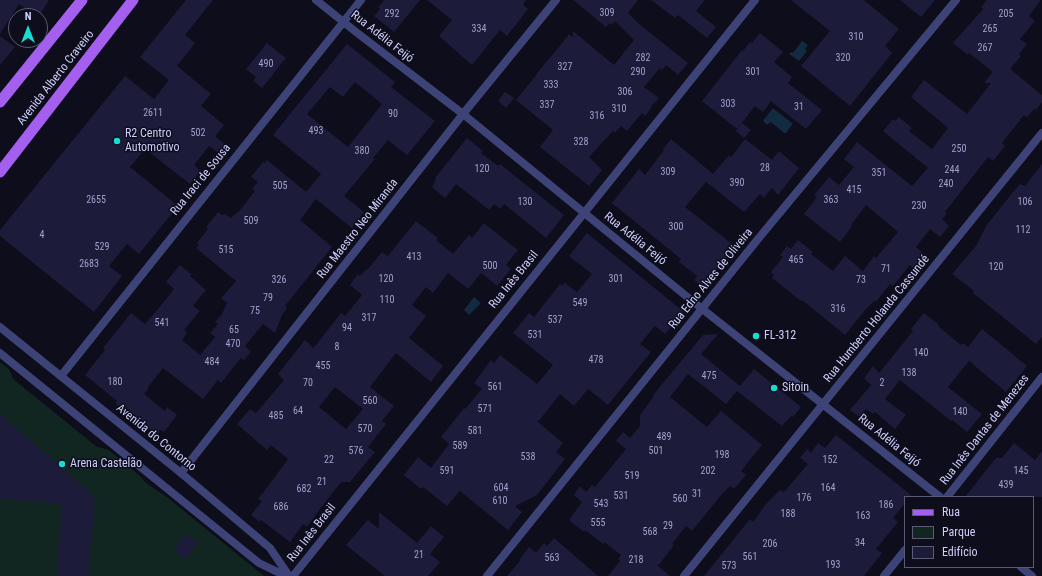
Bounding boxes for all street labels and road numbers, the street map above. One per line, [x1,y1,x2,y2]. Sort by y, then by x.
street label: Rua Adélia Feijó [348,8,416,66]
street label: Avenida Alberto Craveiro [14,28,98,128]
street label: Rua Iraci de Sousa [168,141,234,219]
street label: Rua Maestro Neo Miranda [315,176,401,282]
street label: Rua Adélia Feijó [601,210,669,268]
street label: Rua Edno Alves de Oliveira [666,226,756,332]
street label: Rua Inês Brasil [486,248,542,312]
street label: Rua Humberto Holanda Cassundé [821,252,933,386]
street label: Rua Inês Dantas de Menezes [937,372,1033,488]
street label: Avenida do Contorno [113,401,199,475]
street label: Rua Adélia Feijó [855,412,923,470]
street label: Rua Inês Brasil [285,501,339,565]

